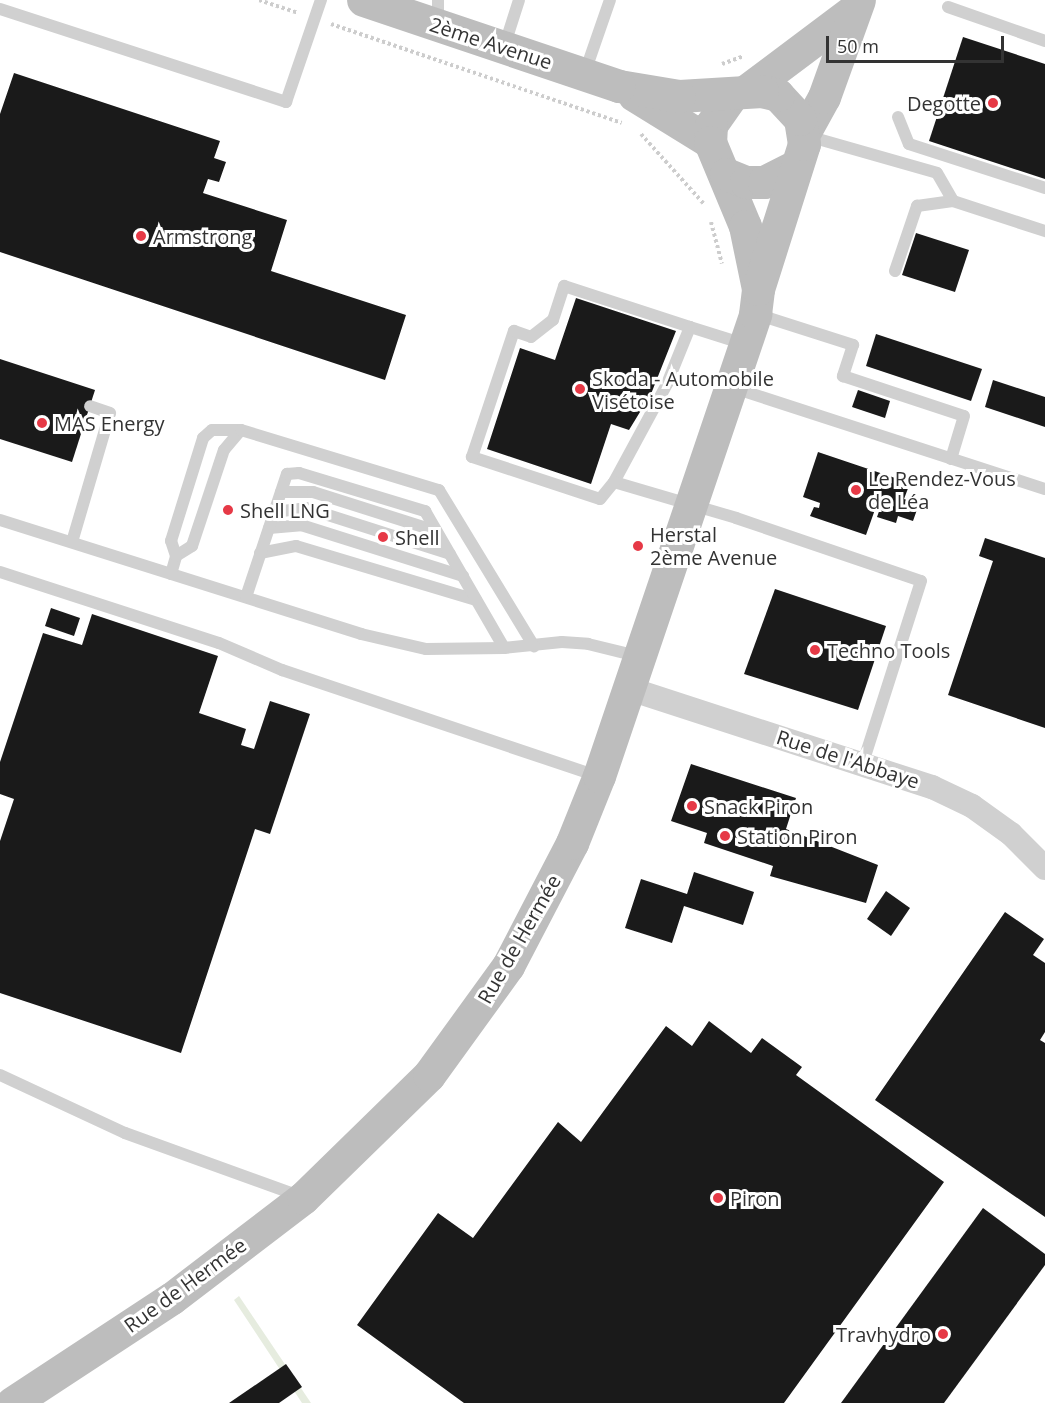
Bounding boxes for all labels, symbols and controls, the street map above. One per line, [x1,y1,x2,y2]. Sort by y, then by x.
street label: 2ème Avenue [427,12,555,74]
scale bar [829,24,1008,62]
text: 50 m [837,34,879,58]
place label: Degotte [907,91,981,115]
marker: Degotte [986,96,1000,110]
place label: Armstrong [153,224,252,248]
marker: Armstrong [134,229,148,243]
place label: Skoda - Automobile Visétoise [592,366,774,413]
marker: Skoda - Automobile Visétoise [573,382,587,396]
place label: MAS Energy [54,411,164,435]
marker: MAS Energy [35,416,49,430]
place label: Le Rendez-Vous de Léa [868,466,1016,513]
marker: Le Rendez-Vous de Léa [849,483,863,497]
place label: Shell LNG [240,498,330,522]
marker: Shell LNG [221,503,235,517]
place label: Herstal 2ème Avenue [650,522,777,569]
place label: Shell [395,525,440,549]
marker: Shell [376,530,390,544]
marker: Herstal 2ème Avenue [631,539,645,553]
place label: Techno Tools [827,638,950,662]
marker: Techno Tools [808,643,822,657]
street label: Rue de l'Abbaye [774,725,922,793]
place label: Snack Piron [704,794,813,818]
marker: Snack Piron [685,799,699,813]
place label: Station Piron [737,824,857,848]
marker: Station Piron [718,829,732,843]
street label: Rue de Hermée [472,870,566,1008]
place label: Piron [730,1186,780,1210]
marker: Piron [711,1191,725,1205]
street label: Rue de Hermée [119,1233,251,1337]
place label: Travhydro [836,1322,931,1346]
marker: Travhydro [936,1327,950,1341]

